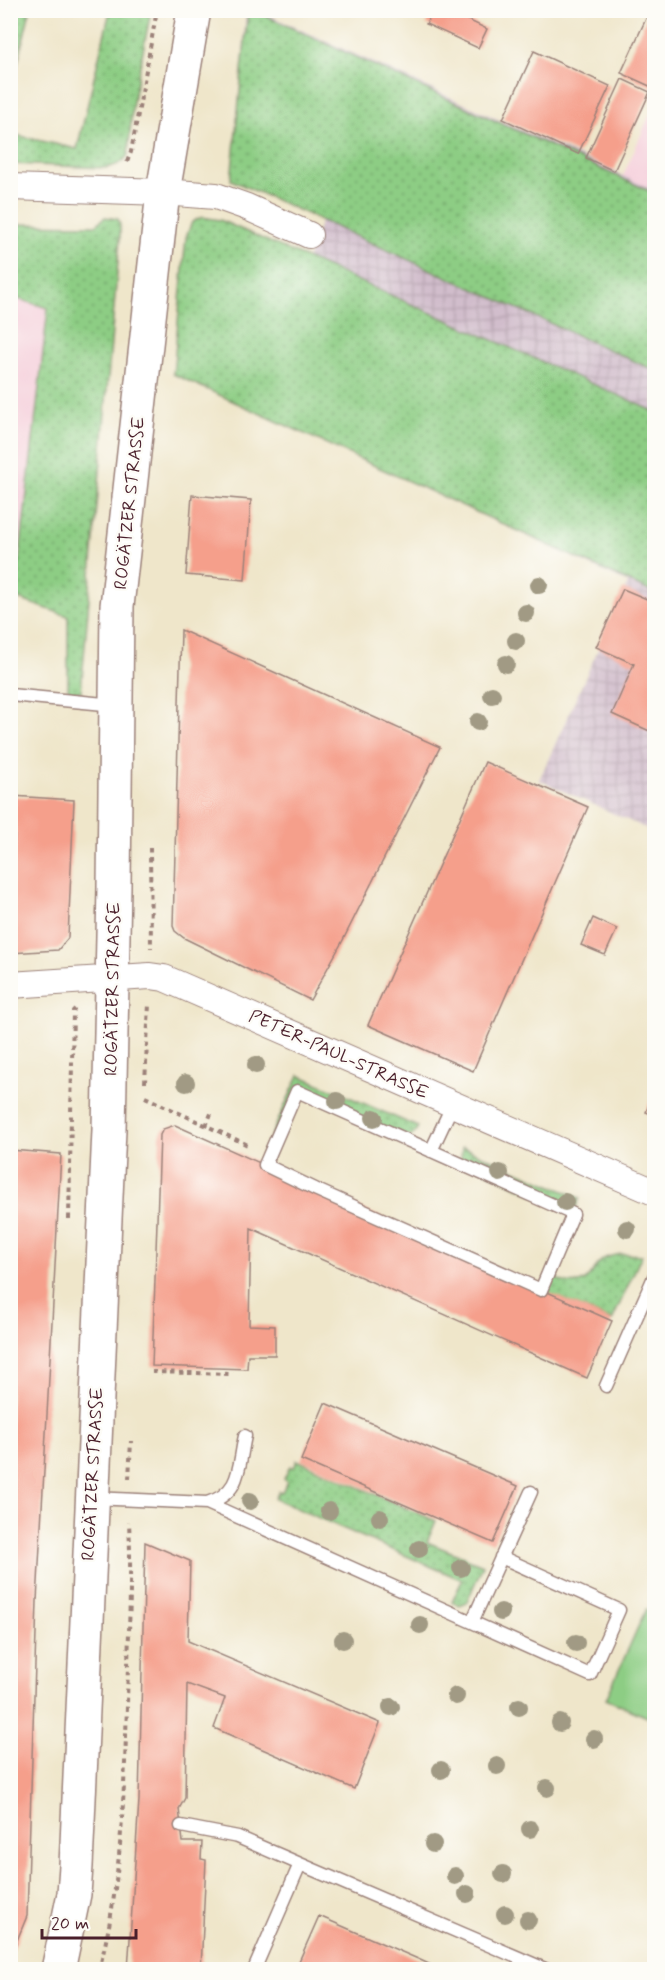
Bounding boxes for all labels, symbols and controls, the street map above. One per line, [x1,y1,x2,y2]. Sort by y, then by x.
street label: ROGÄTZER STRASSE [109,415,151,591]
street label: ROGÄTZER STRASSE [99,902,127,1076]
street label: PETER-PAUL-STRASSE [245,1004,432,1105]
street label: ROGÄTZER STRASSE [76,1387,110,1561]
scale bar [42,1902,136,1940]
text: 20 m [51,1912,89,1936]

